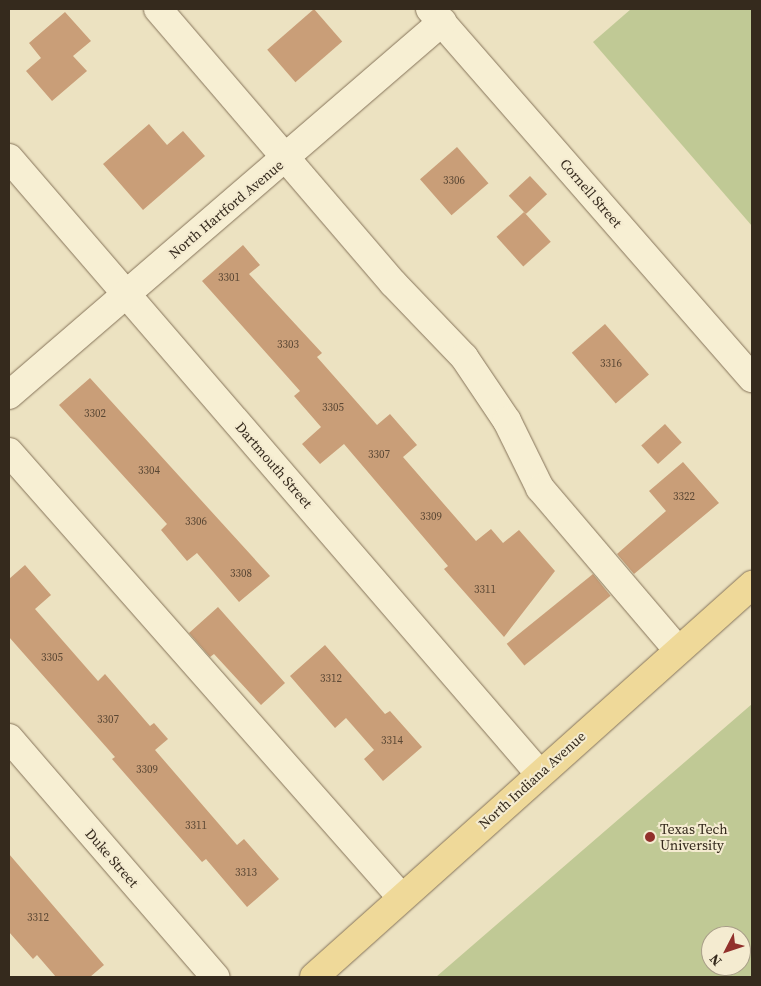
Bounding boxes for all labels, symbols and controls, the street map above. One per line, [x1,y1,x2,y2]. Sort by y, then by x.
street label: Cornell Street [557,155,625,231]
street label: North Hartford Avenue [165,156,287,262]
house number: 3306 [443,174,465,188]
house number: 3301 [218,271,240,285]
house number: 3303 [277,338,299,352]
house number: 3316 [600,357,622,371]
house number: 3305 [322,401,344,415]
house number: 3302 [84,407,106,421]
street label: Dartmouth Street [232,419,316,511]
house number: 3307 [368,448,390,462]
house number: 3304 [138,464,160,478]
house number: 3322 [673,490,695,504]
house number: 3309 [420,510,442,524]
house number: 3306 [185,515,207,529]
house number: 3308 [230,567,252,581]
house number: 3311 [474,583,496,597]
house number: 3305 [41,651,63,665]
house number: 3312 [320,672,342,686]
house number: 3307 [97,713,119,727]
street label: North Indiana Avenue [475,728,589,832]
house number: 3314 [381,734,403,748]
house number: 3309 [136,763,158,777]
house number: 3311 [185,819,207,833]
place label: Texas Tech University [660,821,728,854]
street label: Duke Street [82,825,142,891]
marker: Texas Tech University [644,831,656,843]
house number: 3313 [235,866,257,880]
house number: 3312 [27,911,49,925]
north arrow [701,926,751,976]
text: N [705,950,726,971]

